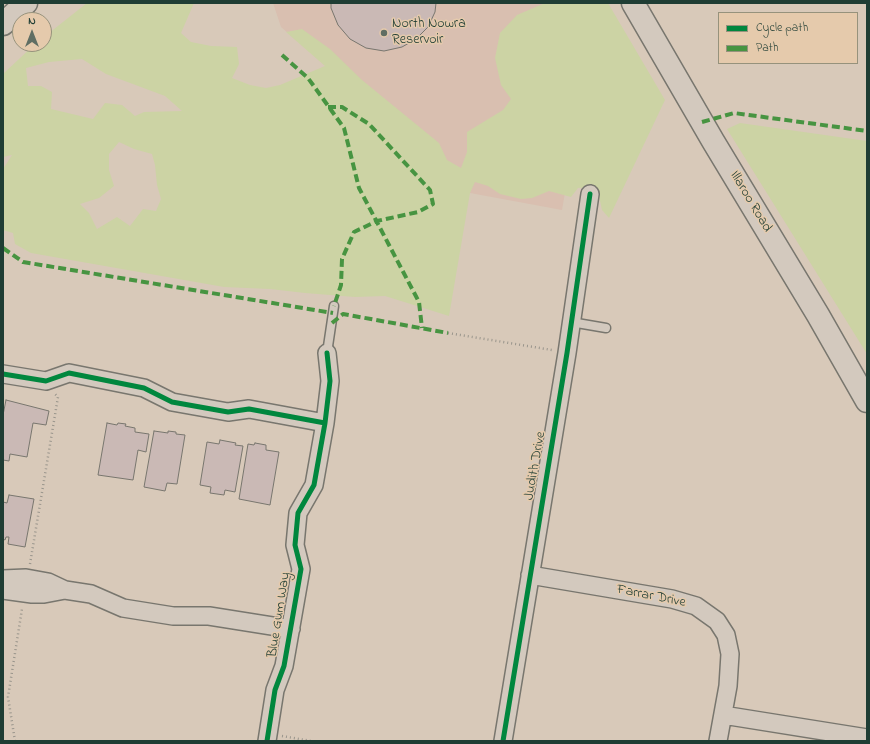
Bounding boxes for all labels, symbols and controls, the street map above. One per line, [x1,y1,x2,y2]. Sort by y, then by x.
north arrow [12,12,52,52]
legend [718,12,858,64]
text: N [28,13,36,29]
place label: North Nowra Reservoir [392,17,466,50]
text: Cycle path [756,19,808,37]
marker: North Nowra Reservoir [379,28,389,38]
text: Path [756,39,778,57]
street label: Illaroo Road [725,168,775,236]
street label: Judith Drive [522,430,550,502]
street label: Blue Gum Way [265,571,295,659]
street label: Farrar Drive [615,582,687,612]

